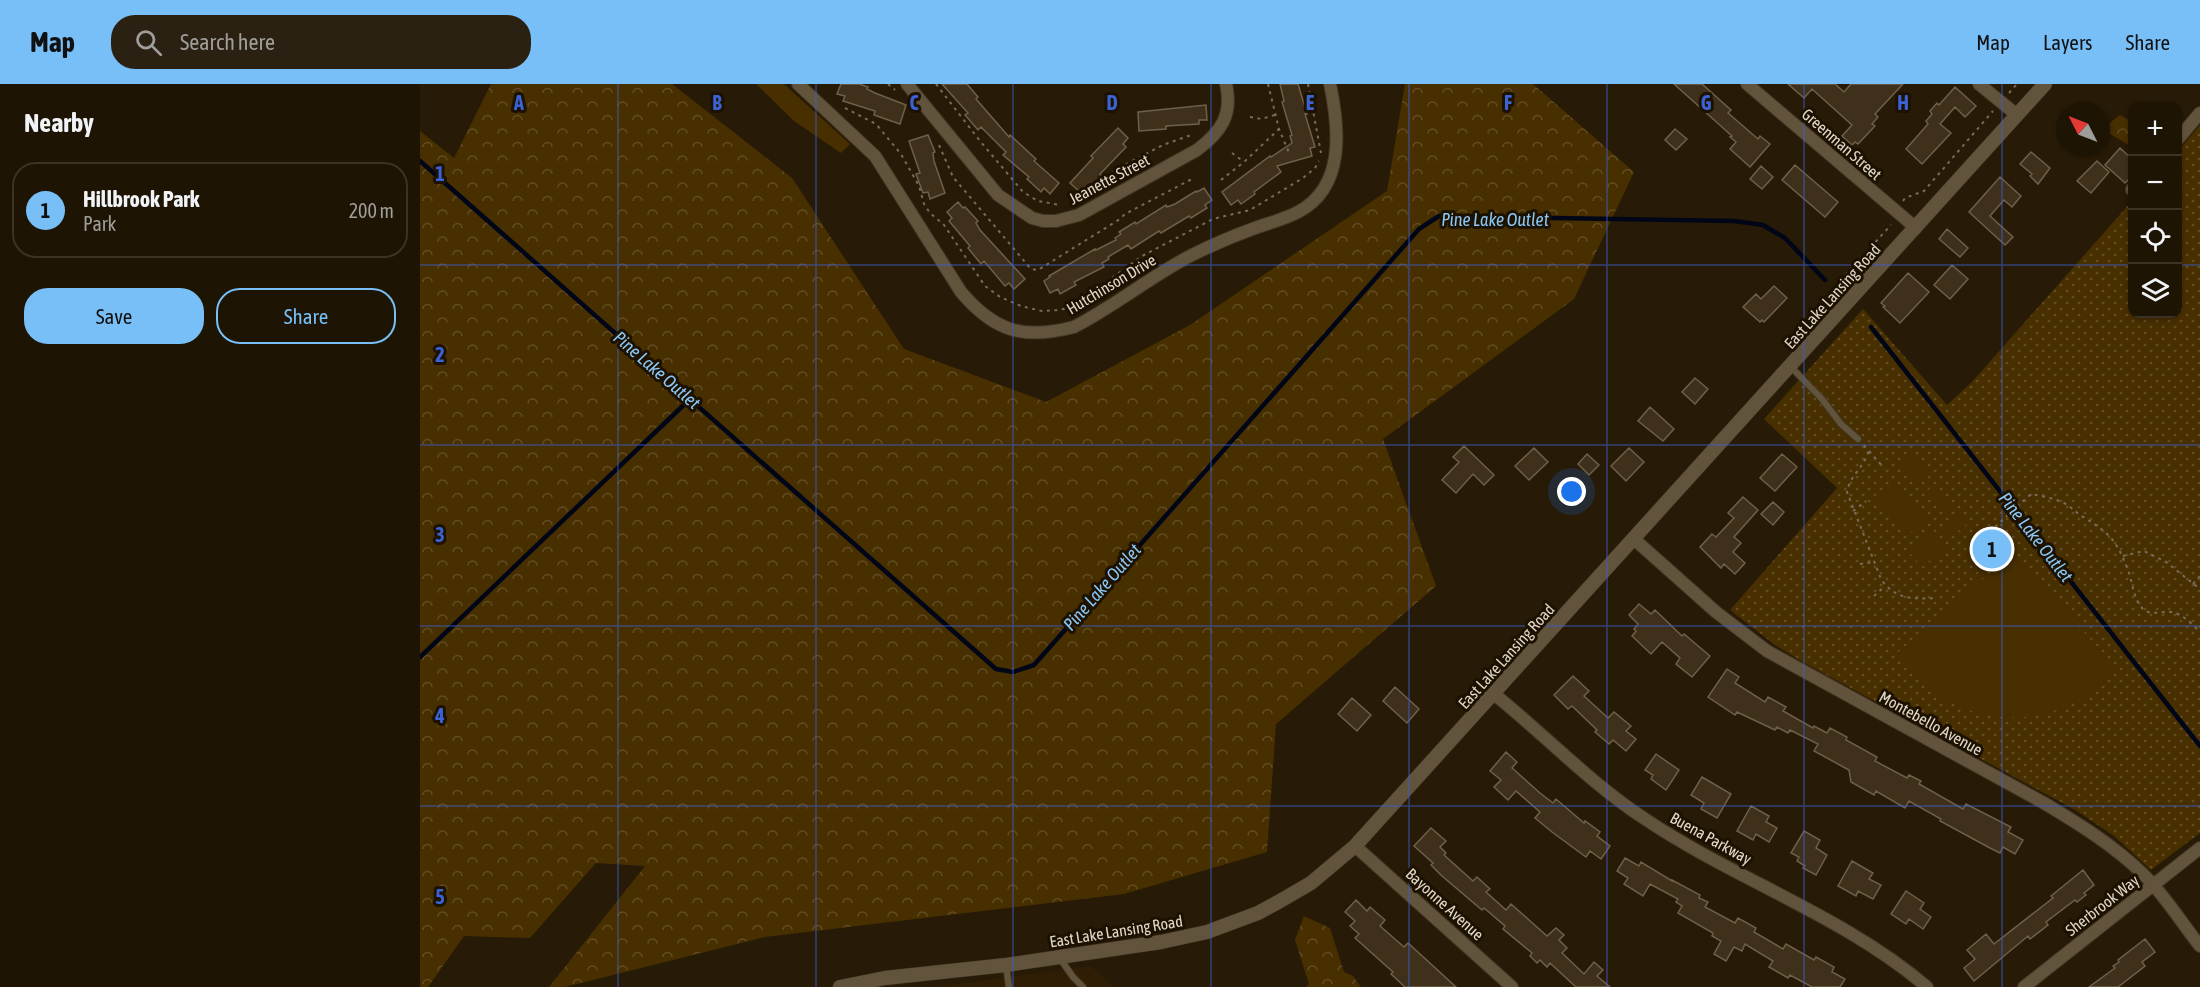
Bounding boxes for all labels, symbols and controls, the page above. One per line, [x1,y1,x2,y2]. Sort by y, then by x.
search box [111,15,531,69]
text: Map [30,26,75,58]
icon: search [132,26,165,59]
text: Search here [180,29,275,55]
text: Map [1976,30,2010,54]
text: Layers [2043,30,2093,54]
text: Share [2126,30,2170,54]
text: A [513,91,524,114]
text: B [712,91,722,114]
text: C [910,91,919,114]
text: D [1106,91,1118,114]
text: E [1306,91,1315,114]
text: F [1504,91,1512,114]
text: G [1701,91,1712,114]
text: H [1897,91,1909,114]
north arrow [2056,102,2110,156]
map controls [2128,102,2182,318]
button: + [2128,102,2182,156]
street label: Greenman Street [1799,105,1886,184]
text: Nearby [24,108,94,138]
street label: Jeanette Street [1066,150,1153,208]
button: − [2128,156,2182,210]
text: 1 [435,162,445,185]
text: Hillbrook Park [83,186,200,212]
text: 1 [41,199,50,222]
text: 200 m [349,199,394,222]
water label: Pine Lake Outlet [1441,209,1550,230]
button: locate [2128,210,2182,264]
text: Park [83,212,116,235]
street label: East Lake Lansing Road [1780,240,1884,353]
street label: Hutchinson Drive [1063,250,1159,318]
button: layers [2128,264,2182,318]
button: Save [24,288,204,344]
button: Share [216,288,396,344]
water label: Pine Lake Outlet [609,327,705,414]
text: 2 [435,343,445,366]
your location [1557,477,1586,506]
water label: Pine Lake Outlet [1995,488,2078,587]
text: 3 [435,523,445,546]
pin: 1 [1972,526,2012,572]
water label: Pine Lake Outlet [1059,539,1146,635]
street label: East Lake Lansing Road [1454,600,1558,713]
street label: Montebello Avenue [1876,687,1986,759]
text: 4 [434,704,445,727]
street label: Buena Parkway [1667,808,1755,869]
street label: Bayonne Avenue [1402,864,1488,944]
street label: Sherbrook Way [2062,871,2143,940]
text: 5 [435,885,445,908]
street label: East Lake Lansing Road [1048,912,1184,951]

